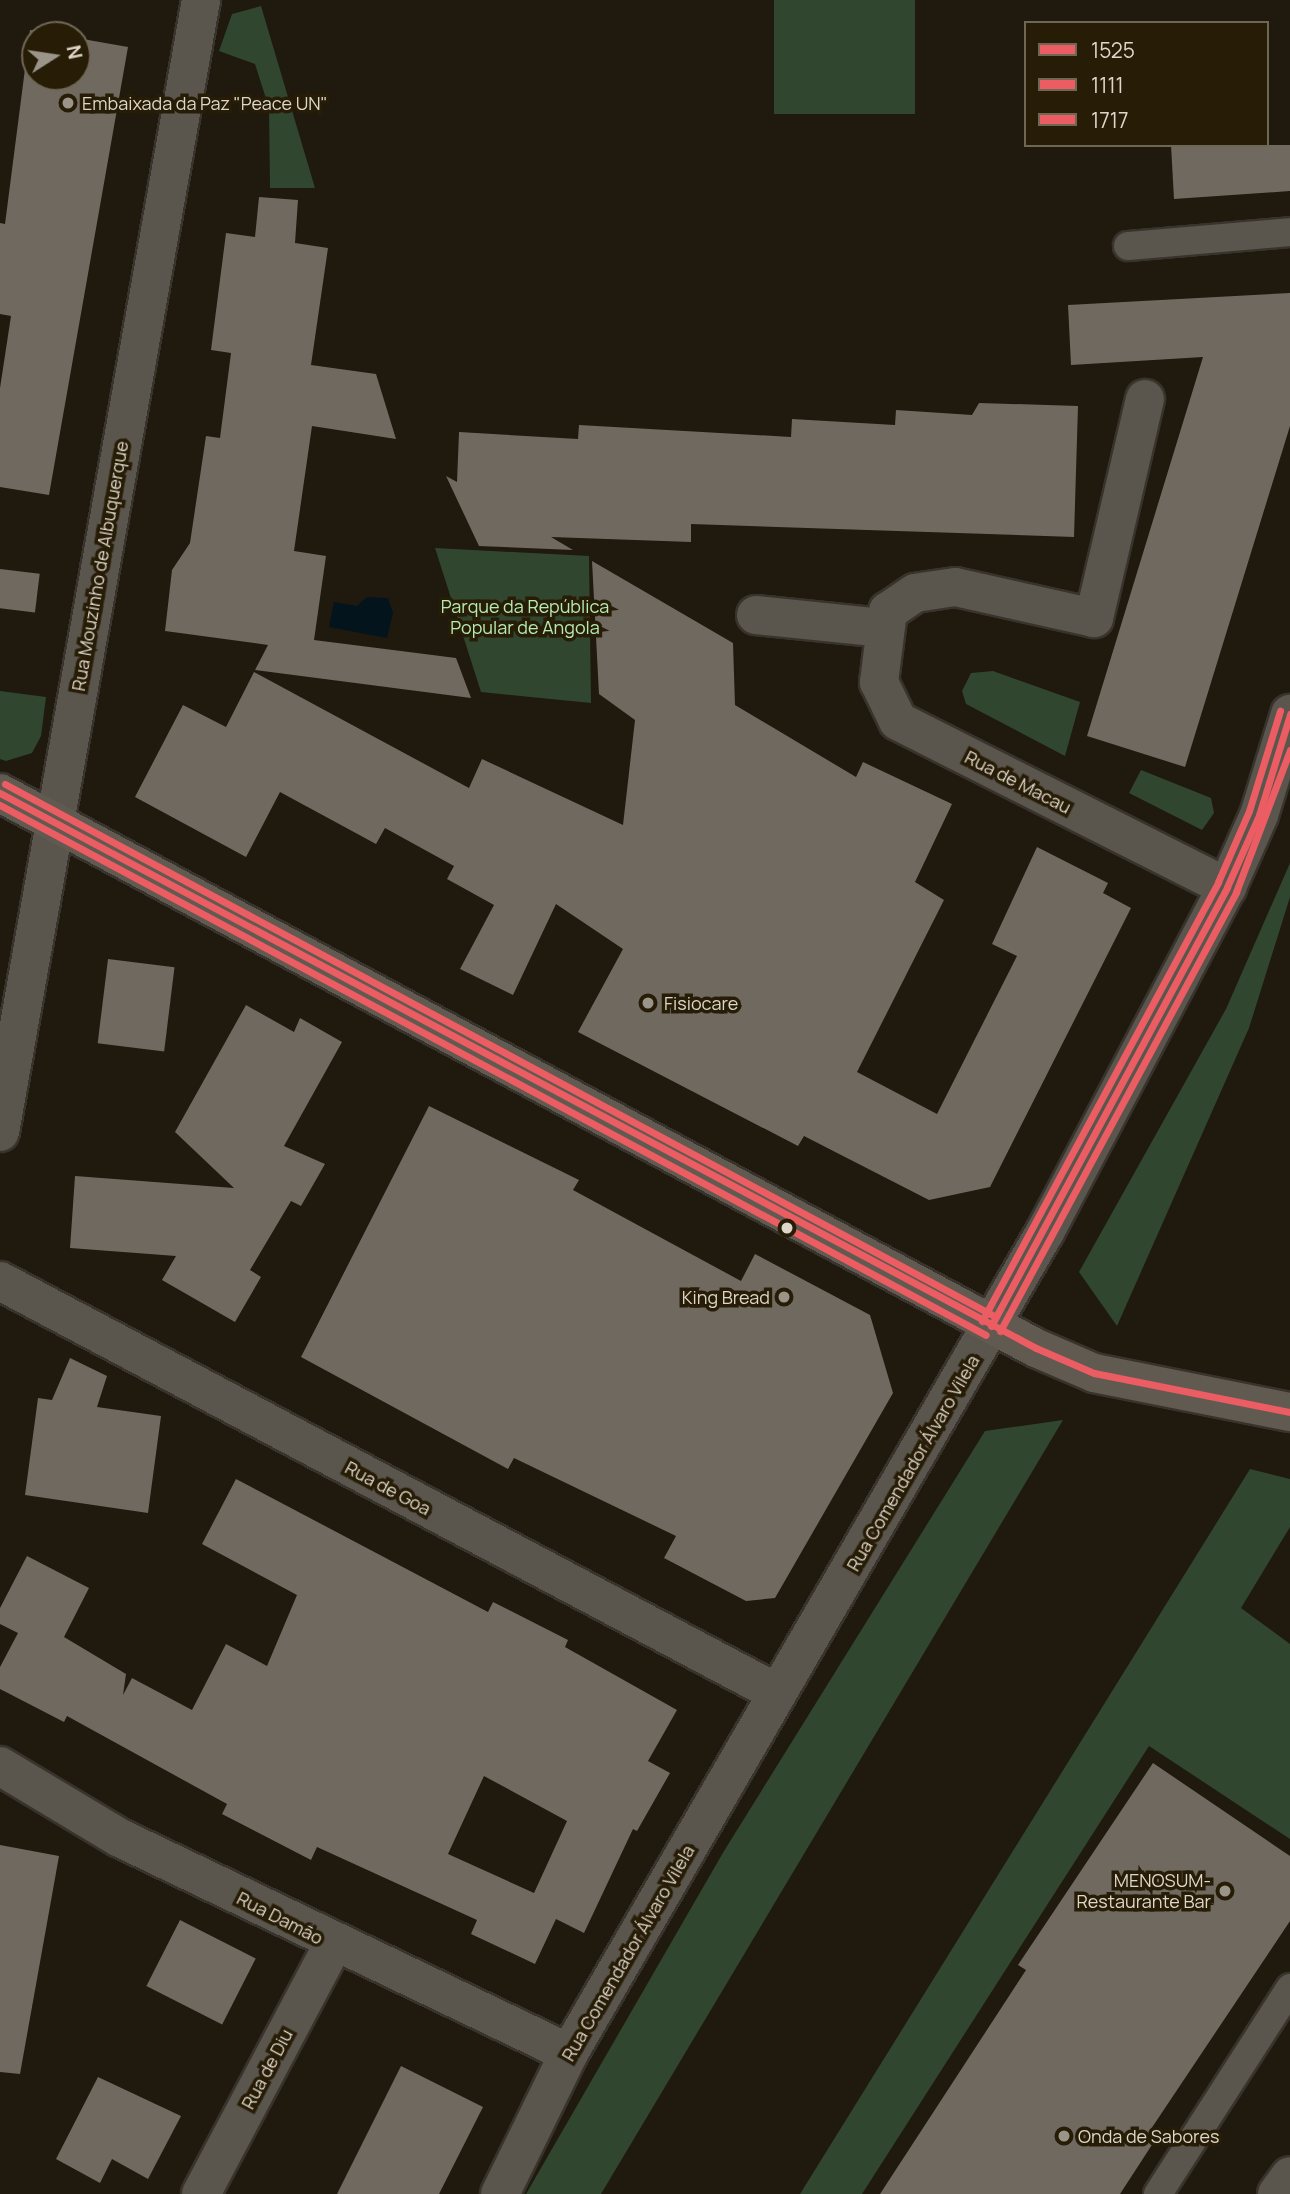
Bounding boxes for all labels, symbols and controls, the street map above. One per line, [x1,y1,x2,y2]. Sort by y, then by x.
north arrow [21,21,91,91]
legend [1024,21,1269,147]
text: 1525 [1091,36,1135,64]
text: N [60,43,89,61]
text: 1111 [1091,71,1124,99]
place label: Embaixada da Paz "Peace UN" [82,92,328,114]
marker: Embaixada da Paz "Peace UN" [60,95,76,111]
text: 1717 [1091,106,1128,134]
street label: Rua Mouzinho de Albuquerque [67,439,133,693]
park label: Parque da República Popular de Angola [441,596,609,638]
street label: Rua de Macau [961,746,1075,818]
place label: Fisiocare [664,992,738,1014]
marker: Fisiocare [638,993,658,1013]
unlabelled marker [780,1221,794,1235]
place label: King Bread [682,1286,770,1308]
marker: King Bread [776,1289,792,1305]
street label: Rua Comendador Álvaro Vilela [842,1351,984,1575]
street label: Rua de Goa [342,1456,434,1520]
street label: Rua Comendador Álvaro Vilela [557,1841,699,2065]
place label: MENOSUM- Restaurante Bar [1076,1870,1211,1912]
marker: MENOSUM- Restaurante Bar [1217,1883,1233,1899]
street label: Rua Damão [233,1887,327,1949]
street label: Rua de Diu [237,2025,297,2113]
place label: Onda de Sabores [1078,2125,1219,2147]
marker: Onda de Sabores [1056,2128,1072,2144]

